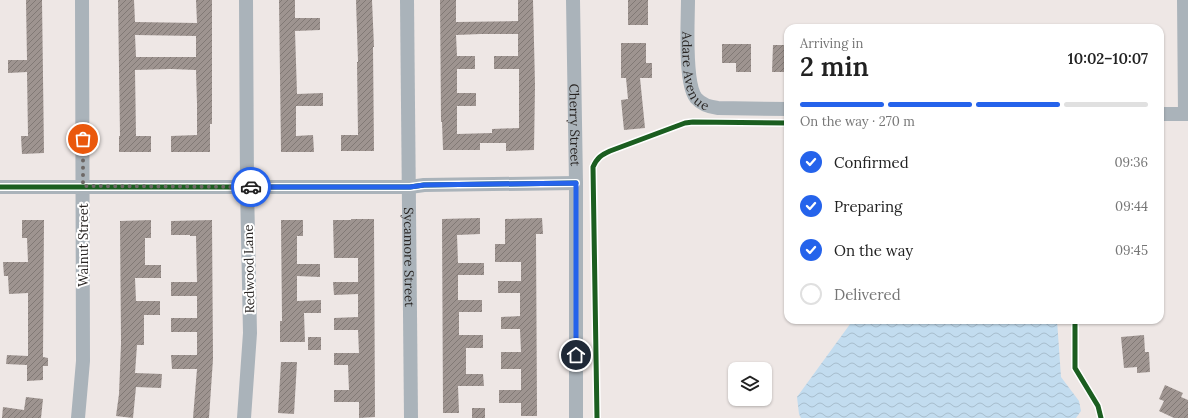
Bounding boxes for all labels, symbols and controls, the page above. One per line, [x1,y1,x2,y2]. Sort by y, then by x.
street label: Adare Avenue [679,31,712,114]
text: Arriving in [800,35,863,52]
text: 10:02–10:07 [1068,49,1148,68]
text: 2 min [800,50,869,83]
street label: Cherry Street [566,84,584,166]
text: On the way · 270 m [800,113,915,130]
pin [66,122,100,156]
icon: bag [72,128,94,150]
icon: check [800,151,822,173]
text: Confirmed [834,153,909,172]
text: 09:36 [1114,154,1148,171]
courier [231,167,271,207]
icon: car [240,176,262,198]
icon: check [800,195,822,217]
text: Preparing [834,197,902,216]
text: 09:44 [1115,198,1148,215]
street label: Walnut Street [75,203,92,287]
street label: Sycamore Street [400,207,418,307]
street label: Redwood Lane [240,224,258,314]
icon: check [800,239,822,261]
text: On the way [834,241,913,260]
text: 09:45 [1115,242,1148,259]
text: Delivered [834,285,901,304]
pin [559,338,593,372]
icon: home [565,344,587,366]
map controls [728,362,772,406]
button: layers [728,362,772,406]

